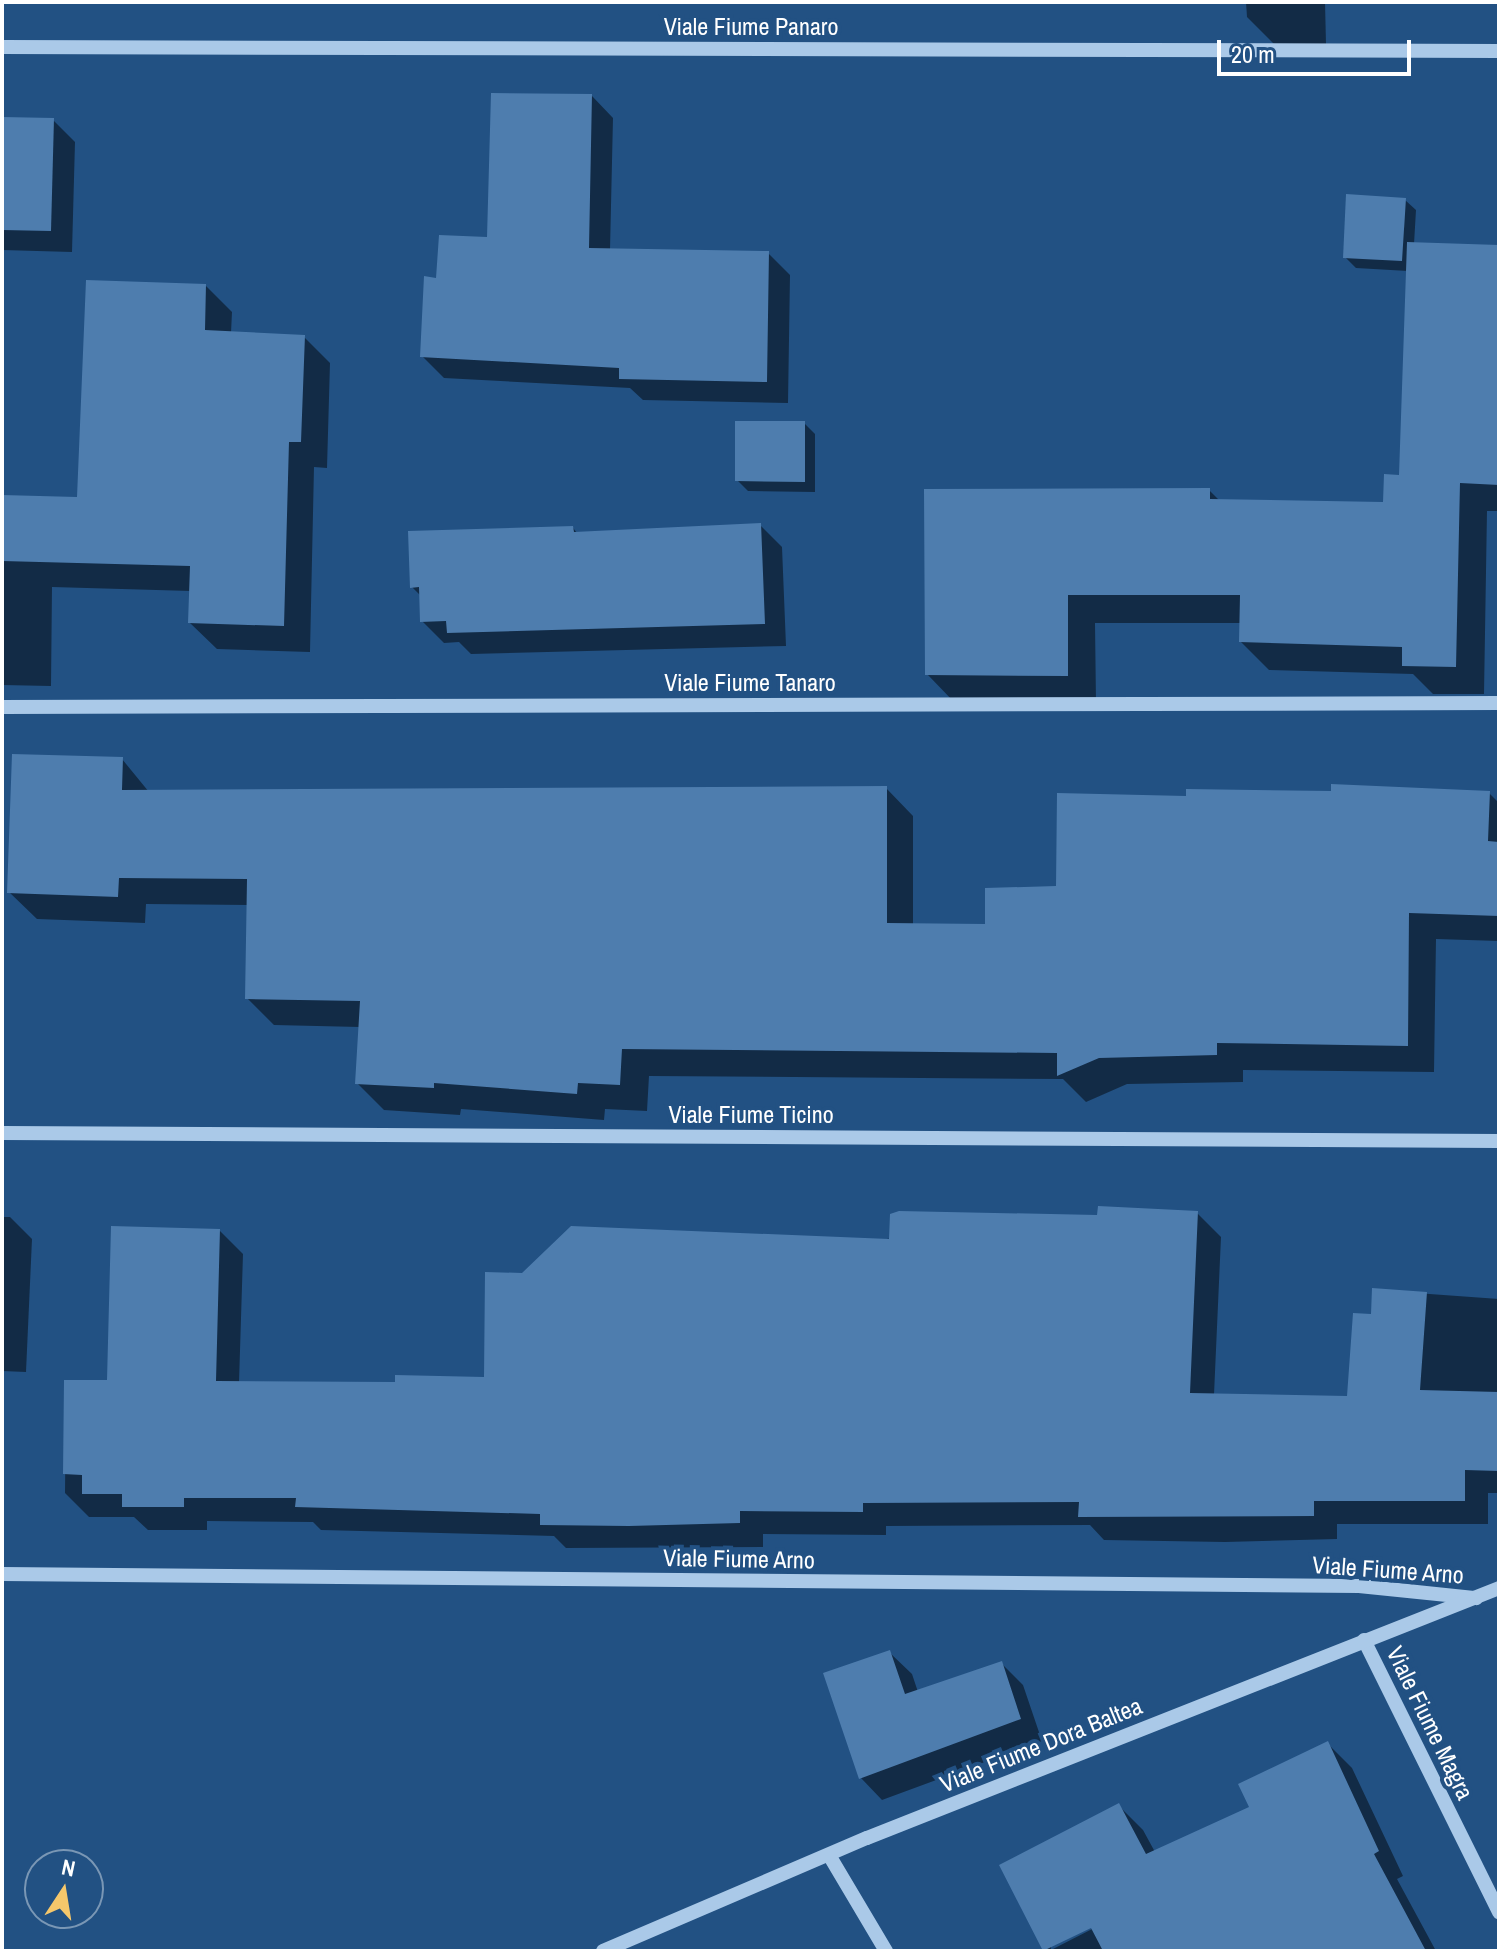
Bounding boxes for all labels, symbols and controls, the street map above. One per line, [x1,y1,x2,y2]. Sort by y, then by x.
street label: Viale Fiume Panaro [664,13,838,41]
scale bar [1221,24,1415,74]
text: 20 m [1231,38,1275,70]
street label: Viale Fiume Tanaro [664,669,836,697]
street label: Viale Fiume Ticino [668,1101,834,1129]
street label: Viale Fiume Arno [662,1543,816,1575]
street label: Viale Fiume Arno [1311,1550,1465,1590]
street label: Viale Fiume Magra [1380,1642,1480,1804]
street label: Viale Fiume Dora Baltea [936,1691,1146,1799]
north arrow [24,1849,104,1929]
text: N [59,1851,78,1884]

